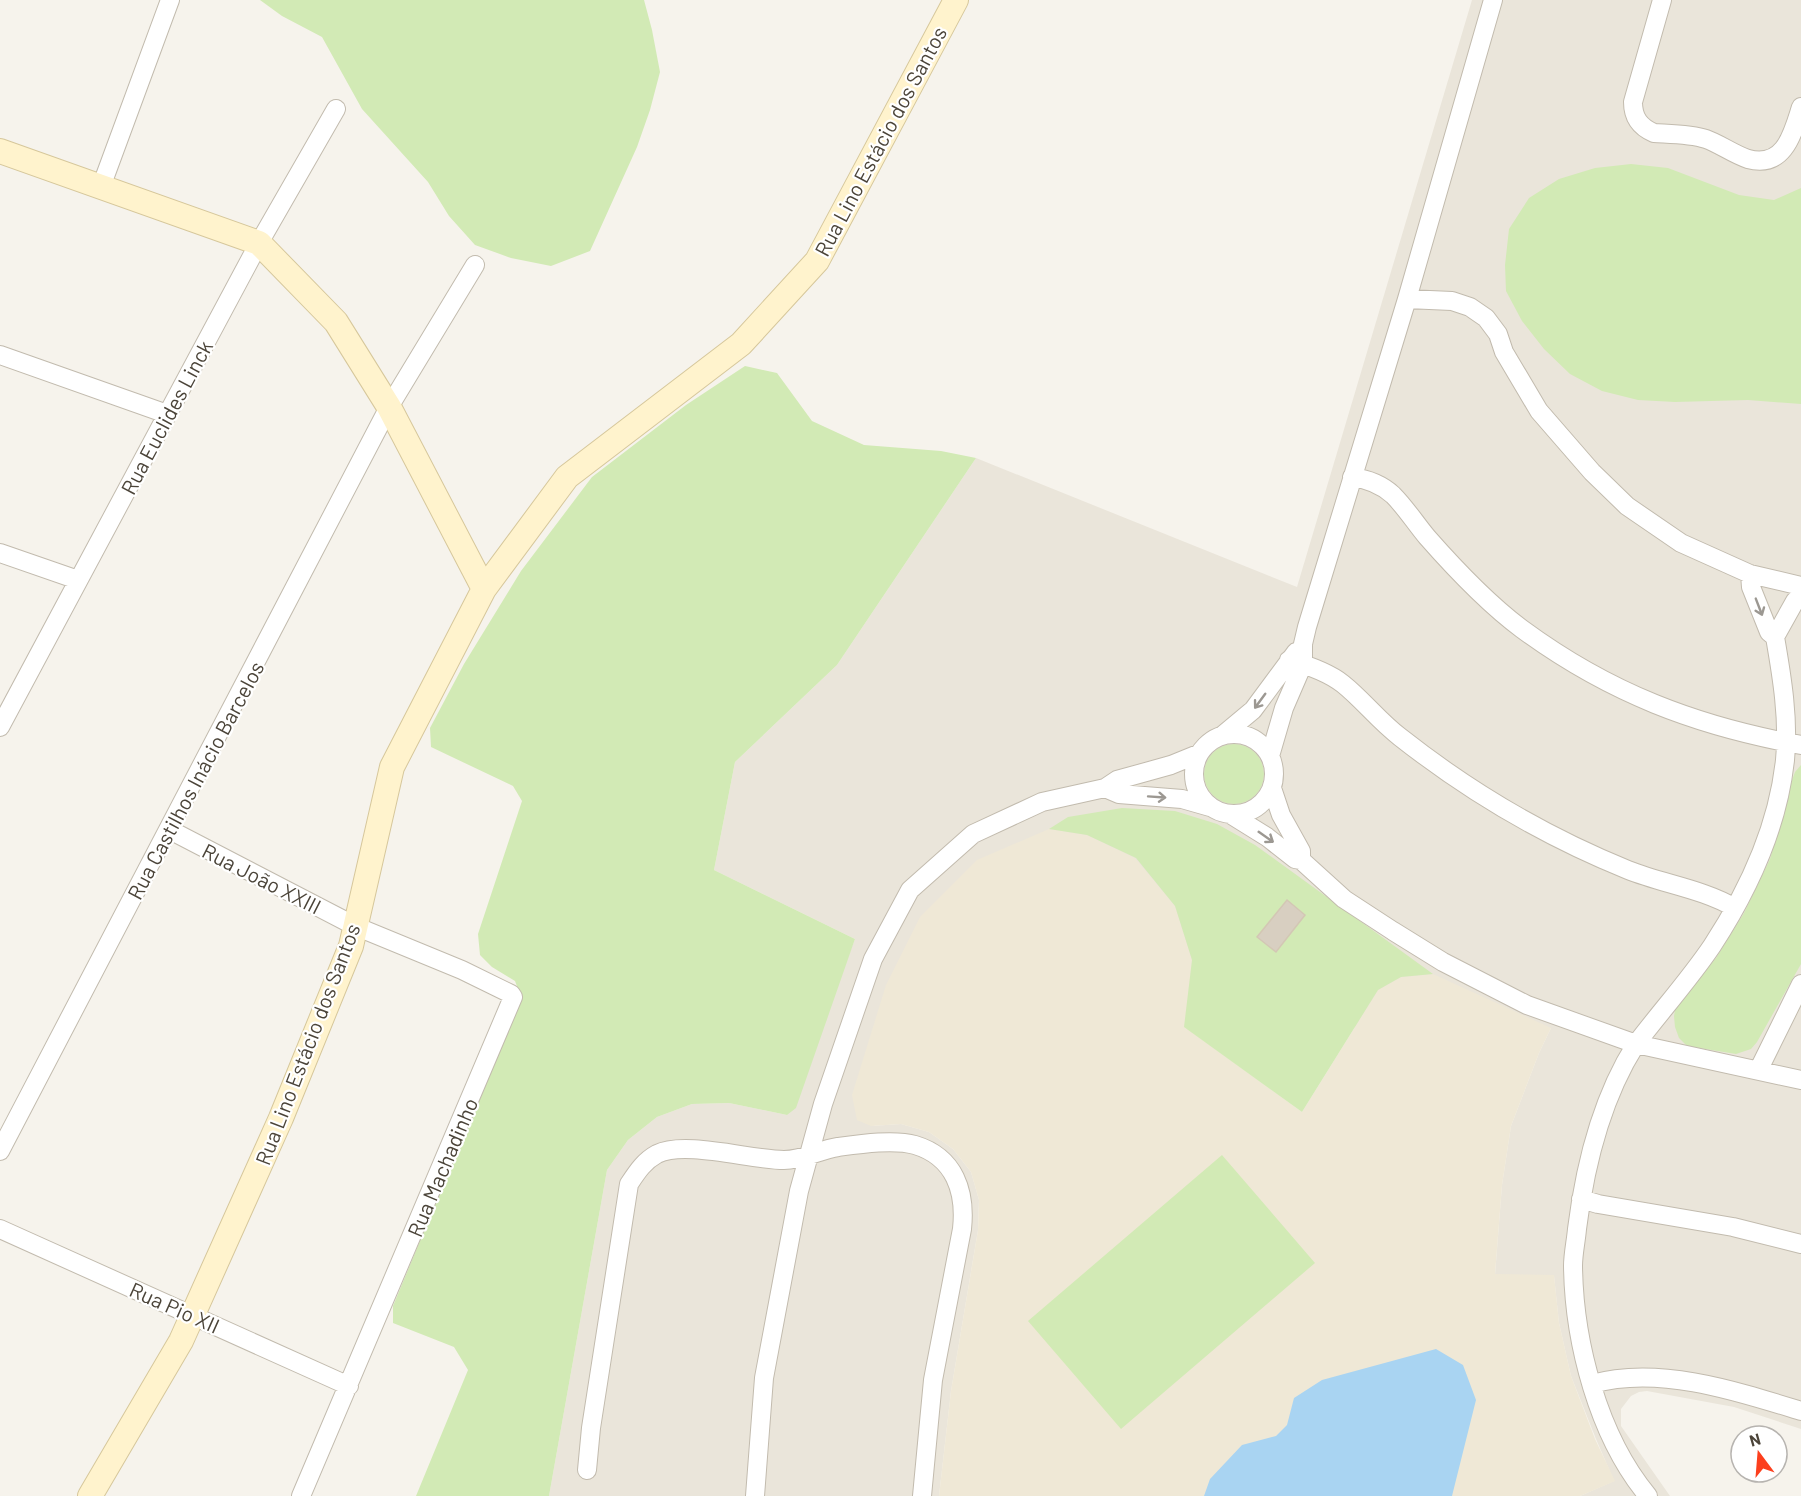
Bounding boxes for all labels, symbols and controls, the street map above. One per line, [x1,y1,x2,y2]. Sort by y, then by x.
street label: Rua Lino Estácio dos Santos [809,22,951,260]
street label: Rua Euclides Linck [115,336,217,498]
one-way arrow [1755,597,1766,616]
street label: Rua Castilhos Inácio Barcelos [121,657,269,903]
one-way arrow [1254,693,1266,709]
one-way arrow [1147,792,1167,803]
one-way arrow [1257,831,1273,843]
street label: Rua João XXIII [198,837,326,919]
street label: Rua Lino Estácio dos Santos [249,920,365,1168]
street label: Rua Machadinho [401,1094,483,1240]
street label: Rua Pio XII [126,1276,224,1338]
north arrow [1729,1424,1789,1484]
text: N [1747,1429,1762,1450]

